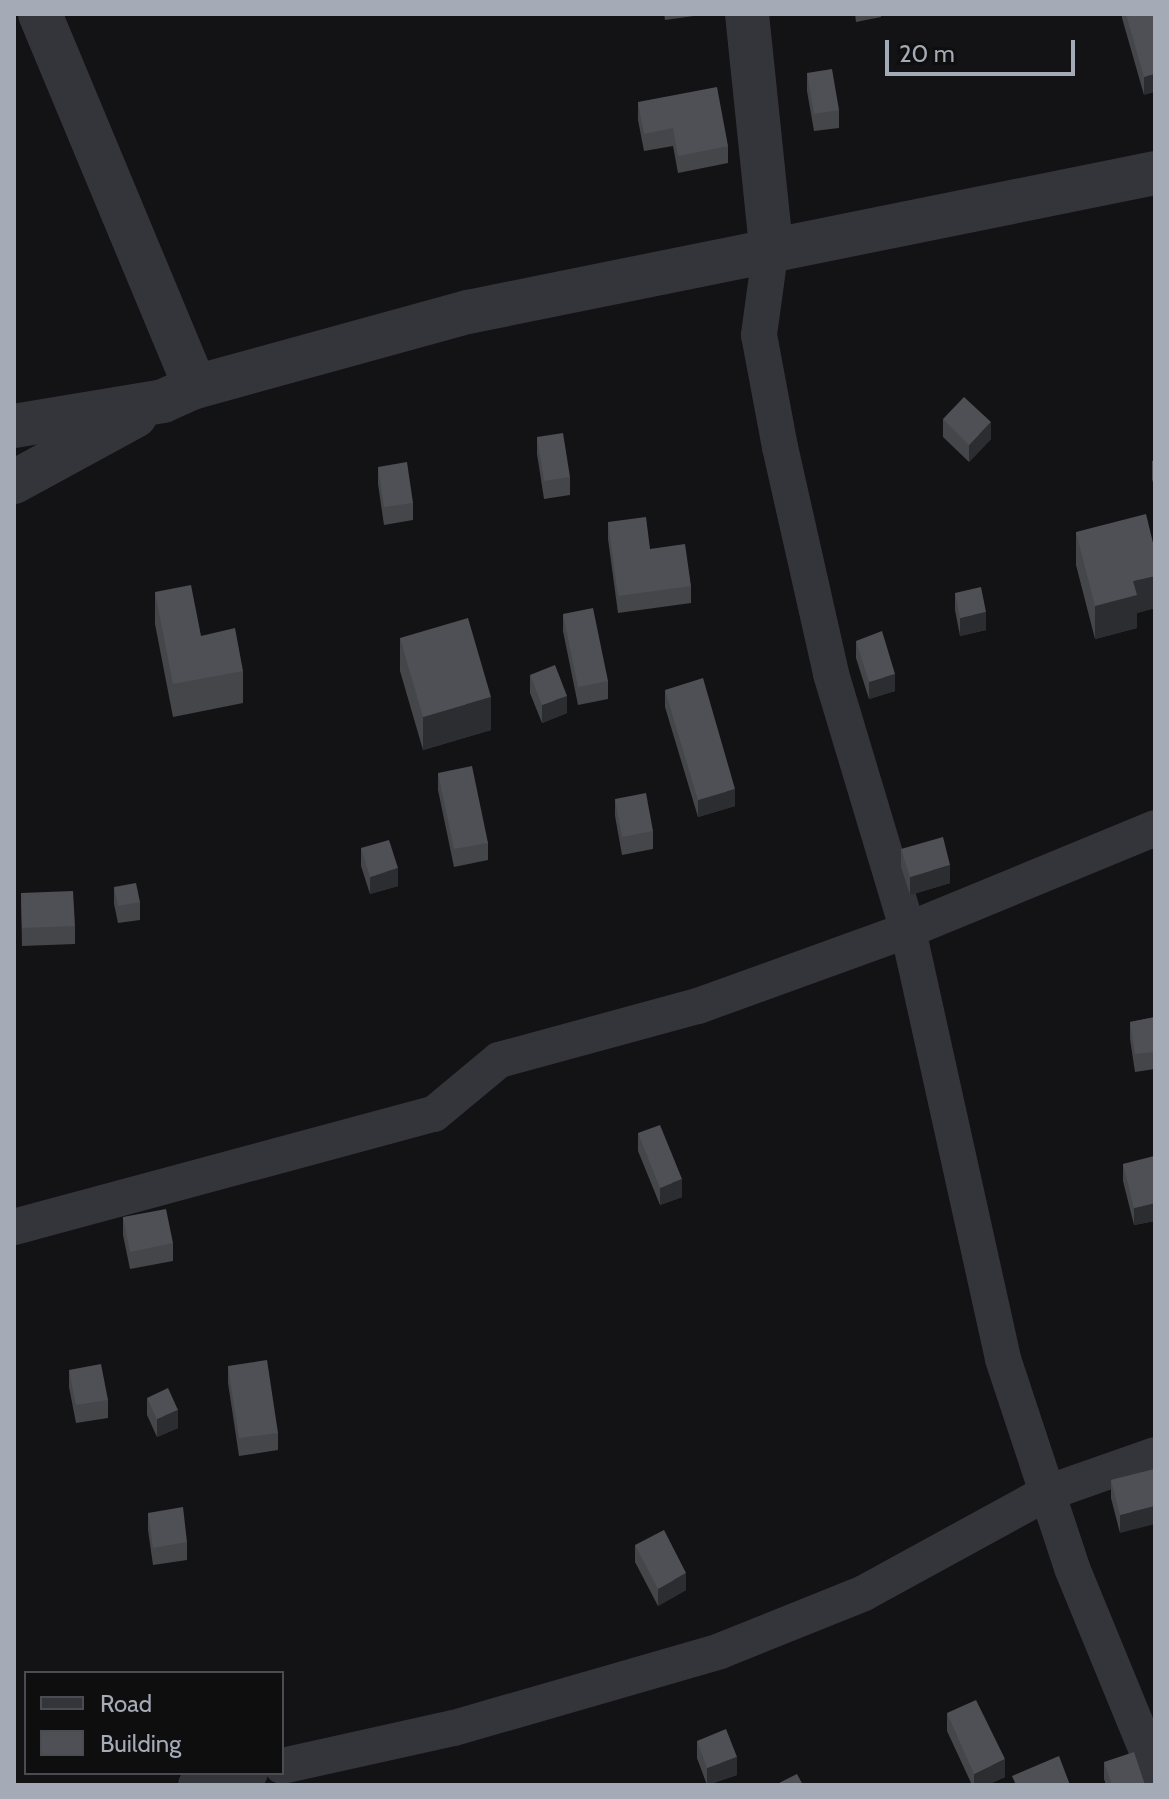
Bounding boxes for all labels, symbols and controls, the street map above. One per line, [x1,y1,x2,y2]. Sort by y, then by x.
scale bar [889,24,1079,74]
text: 20 m [899,39,955,68]
legend [24,1671,284,1775]
text: Road [100,1689,152,1718]
text: Building [100,1729,181,1758]

